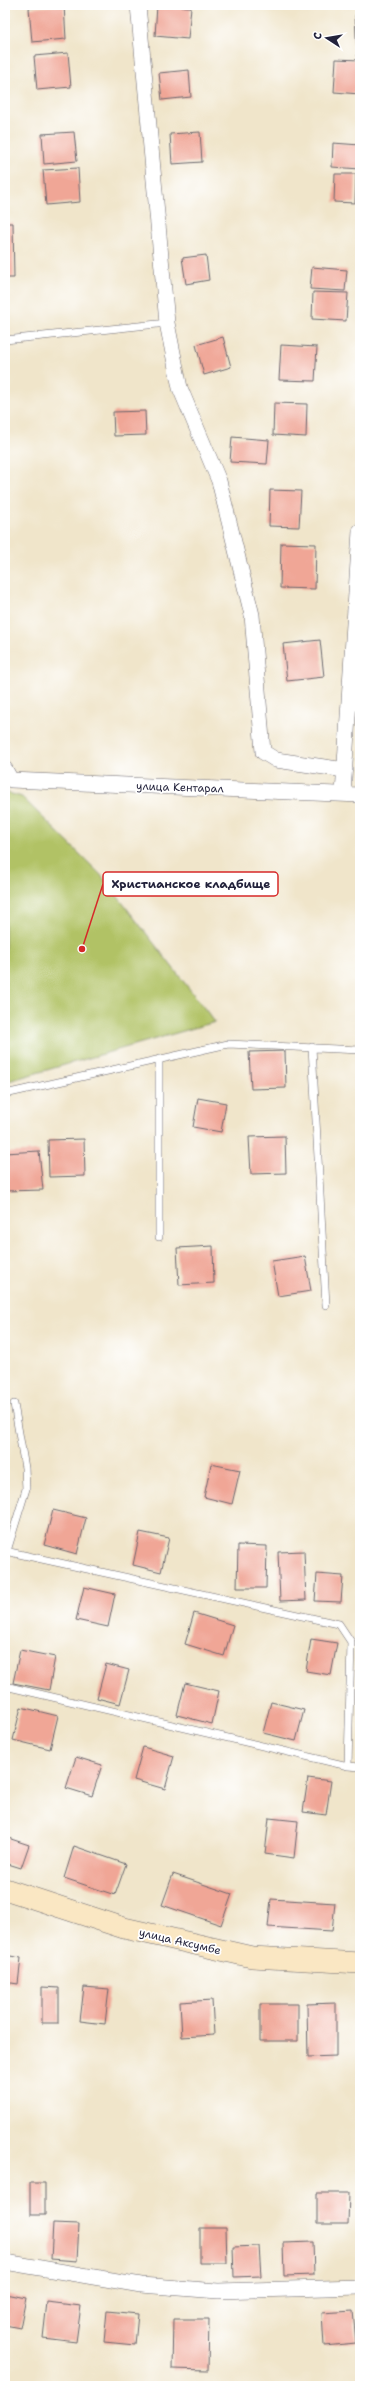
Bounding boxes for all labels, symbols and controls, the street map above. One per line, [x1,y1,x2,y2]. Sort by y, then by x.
north arrow [307,18,347,58]
text: С [310,31,326,41]
street label: улица Кентарал [136,778,224,797]
callout: Христианское кладбище [103,872,278,896]
text: Христианское кладбище [111,876,271,892]
street label: улица Аксумбе [138,1925,222,1958]

